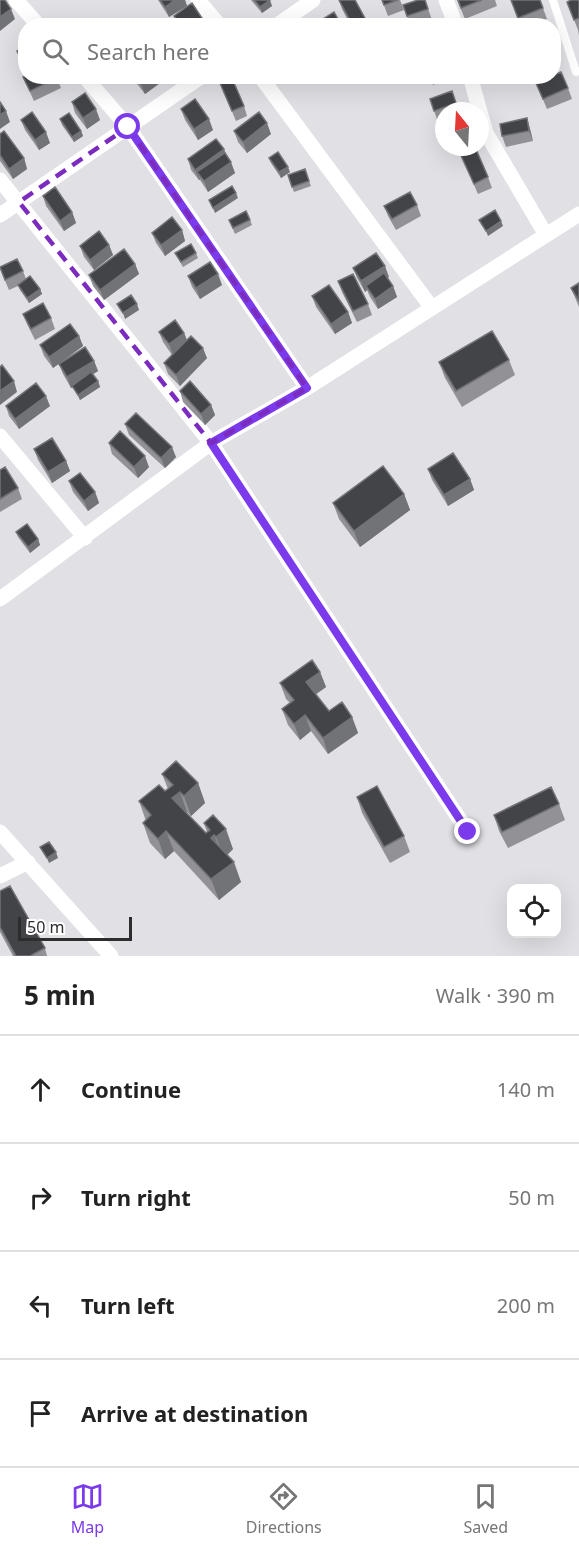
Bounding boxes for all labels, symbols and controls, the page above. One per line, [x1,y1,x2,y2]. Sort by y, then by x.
search box [18,18,561,84]
icon: search [39,35,72,68]
text: Search here [87,36,209,66]
north arrow [435,102,489,156]
route start [114,113,140,139]
route end [454,818,480,844]
map controls [507,884,561,938]
button: locate [507,884,561,938]
scale bar [18,914,132,941]
text: 50 m [27,916,64,938]
text: 5 min [24,977,96,1013]
text: Walk · 390 m [436,982,555,1009]
icon: ahead [24,1073,57,1106]
text: Continue [81,1074,181,1104]
text: 140 m [497,1076,555,1103]
icon: right [24,1181,57,1214]
text: Turn right [81,1182,191,1212]
text: 50 m [508,1184,555,1211]
icon: left [24,1289,57,1322]
text: Turn left [81,1290,175,1320]
text: 200 m [497,1292,555,1319]
icon: arrive [24,1397,57,1430]
text: Arrive at destination [81,1398,308,1428]
tab: Map [71,1480,104,1538]
tab: Directions [246,1480,322,1538]
tab: Saved [463,1480,508,1538]

